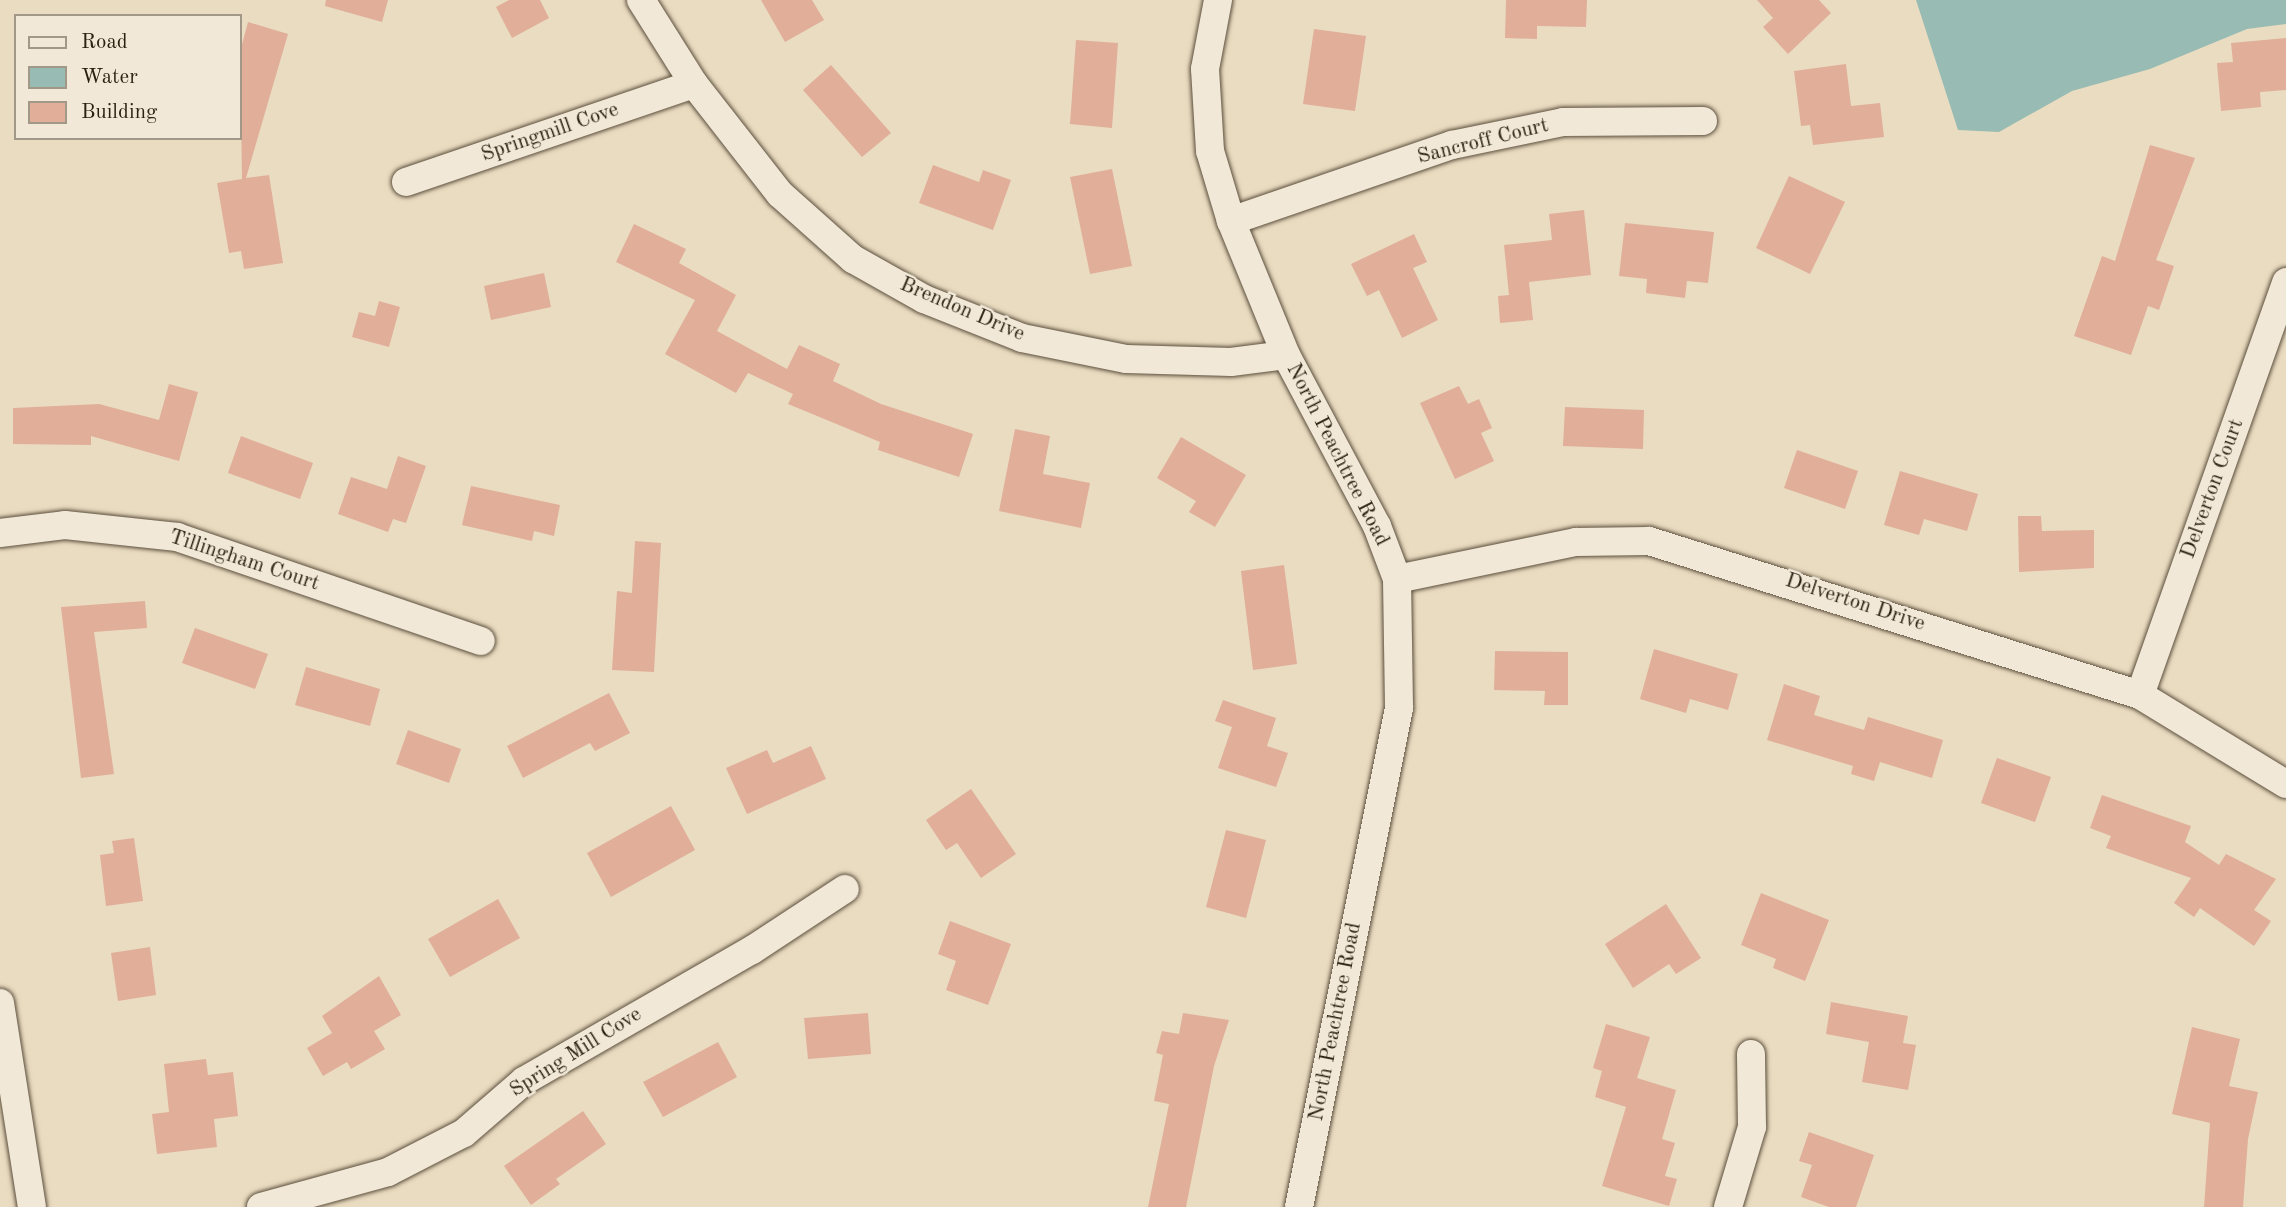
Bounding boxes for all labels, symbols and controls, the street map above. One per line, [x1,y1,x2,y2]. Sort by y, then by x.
legend [14,14,242,140]
text: Road [81,32,128,53]
text: Water [81,67,138,88]
street label: Springmill Cove [478,98,622,168]
text: Building [81,102,157,123]
street label: Sancroff Court [1415,114,1551,170]
street label: Brendon Drive [896,272,1028,348]
street label: North Peachtree Road [1280,359,1394,551]
street label: Delverton Court [2176,416,2250,562]
street label: Tillingham Court [166,525,322,597]
street label: Delverton Drive [1782,569,1928,637]
street label: North Peachtree Road [1304,921,1368,1123]
street label: Spring Mill Cove [505,1002,647,1104]

